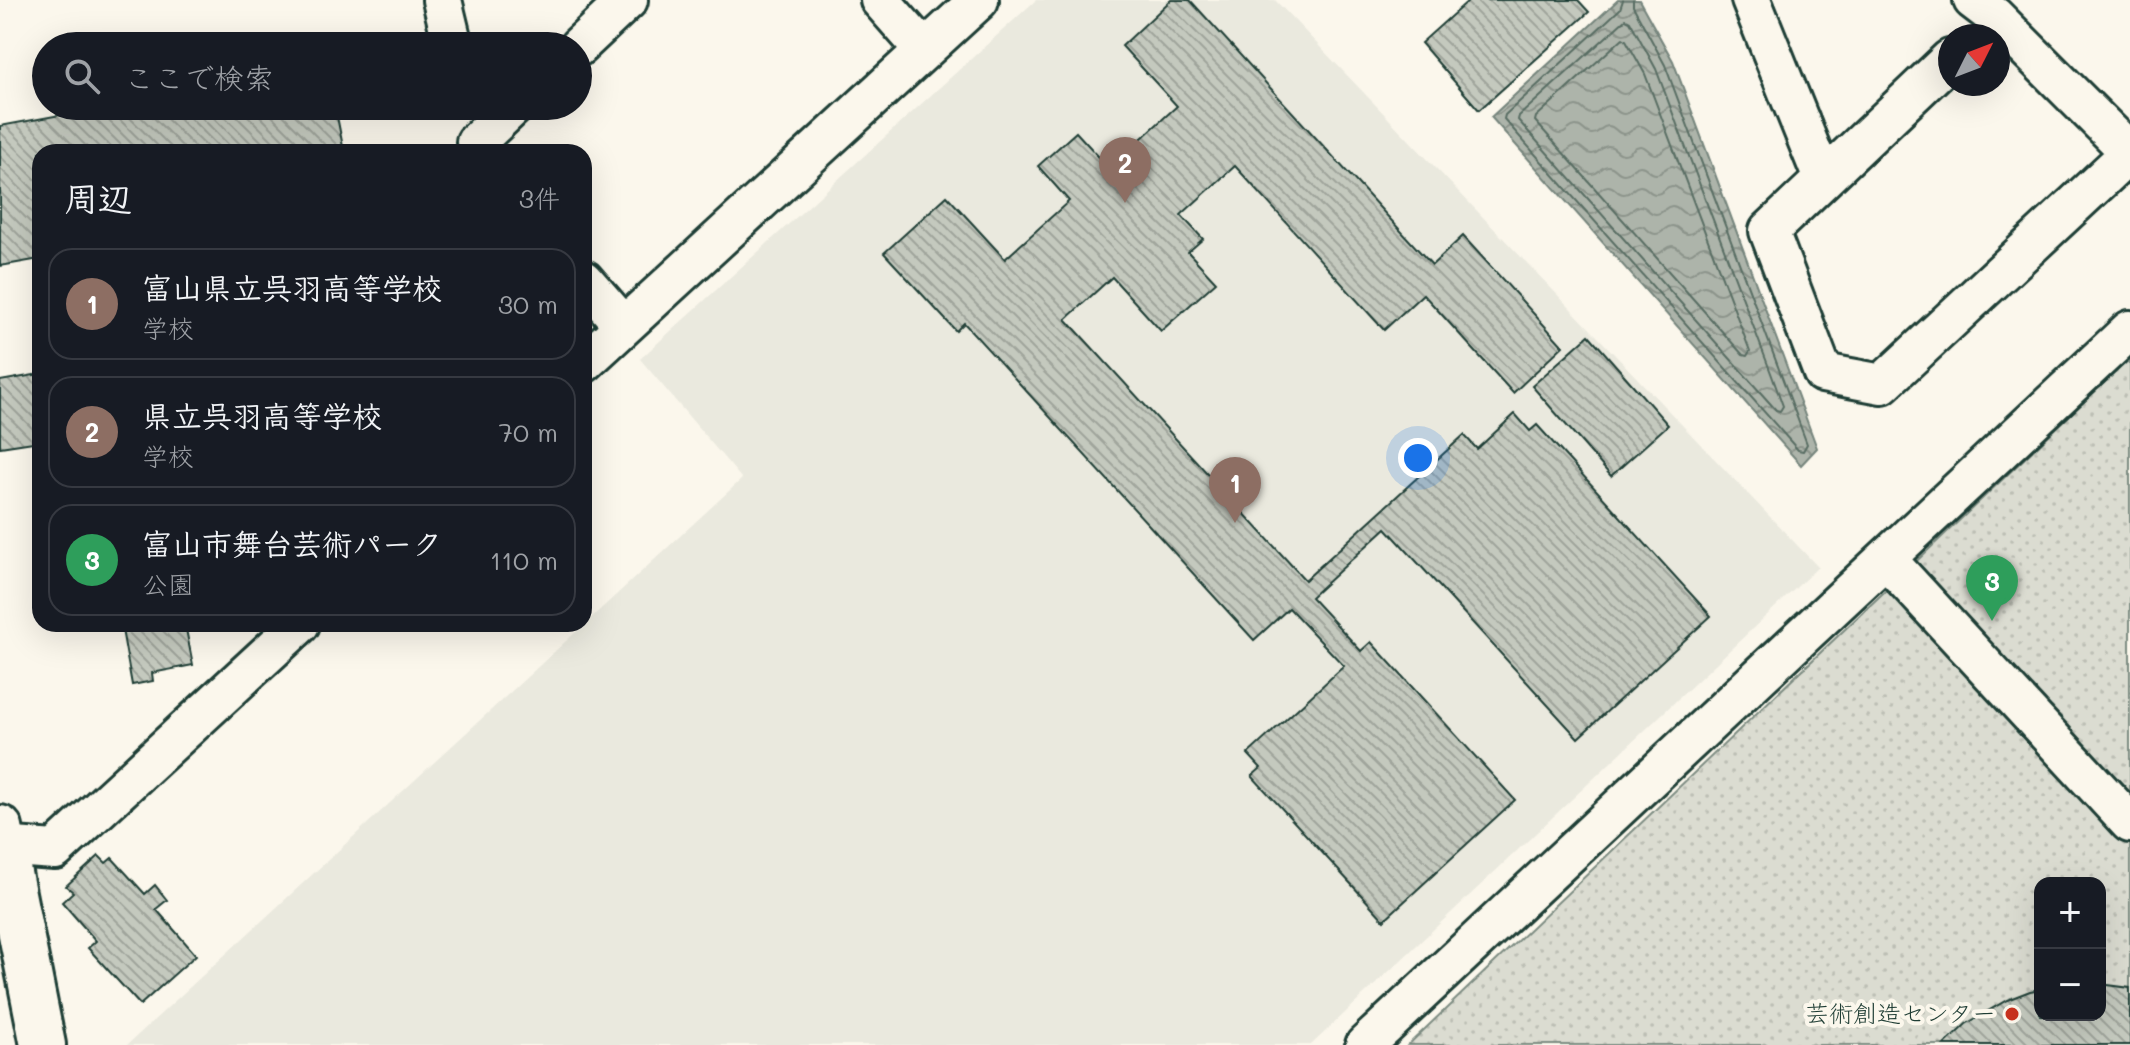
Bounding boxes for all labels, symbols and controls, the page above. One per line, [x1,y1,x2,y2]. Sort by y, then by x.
north arrow [1938,24,2010,96]
search box [32,32,592,120]
icon: search [60,54,104,98]
text: ここで検索 [124,57,274,97]
pin: 2 [1099,137,1151,203]
text: 周辺 [64,175,132,220]
text: 3件 [519,181,560,215]
text: 富山県立呉羽高等学校 [142,267,442,307]
text: 1 [86,287,98,321]
text: 30 m [498,287,558,321]
text: 学校 [142,311,194,345]
text: 県立呉羽高等学校 [142,395,382,435]
text: 2 [85,415,99,449]
text: 70 m [498,415,558,449]
your location [1398,438,1438,478]
text: 学校 [142,439,194,473]
pin: 1 [1209,457,1261,523]
text: 富山市舞台芸術パーク [142,523,442,563]
text: 3 [84,543,100,577]
text: 110 m [490,543,558,577]
pin: 3 [1966,555,2018,621]
text: 公園 [142,567,194,601]
map controls [2034,877,2106,1021]
button: + [2034,877,2106,949]
button: − [2034,949,2106,1021]
place label: 芸術創造センター [1805,997,1996,1028]
marker: 芸術創造センター [2003,1005,2021,1023]

